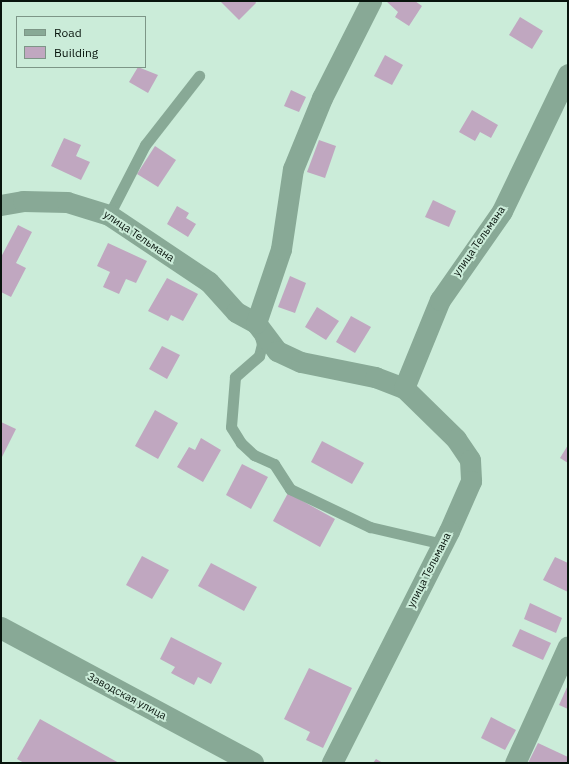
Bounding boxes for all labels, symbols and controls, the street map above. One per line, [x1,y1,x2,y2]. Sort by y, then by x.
legend [16,16,146,68]
text: Road [54,25,82,40]
text: Building [54,45,98,60]
street label: улица Тельмана [450,203,508,279]
street label: улица Тельмана [101,207,177,265]
street label: улица Тельмана [404,530,454,610]
street label: Заводская улица [85,670,169,722]

